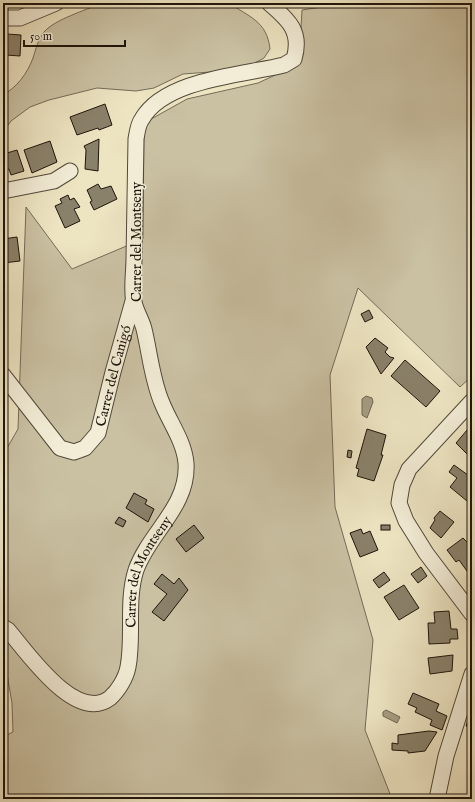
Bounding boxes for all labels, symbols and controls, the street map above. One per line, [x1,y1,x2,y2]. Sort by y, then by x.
scale bar [24,22,125,48]
text: 50 m [30,29,52,44]
street label: Carrer del Montseny [128,182,146,302]
street label: Carrer del Canigó [92,323,136,428]
street label: Carrer del Montseny [122,513,176,628]

